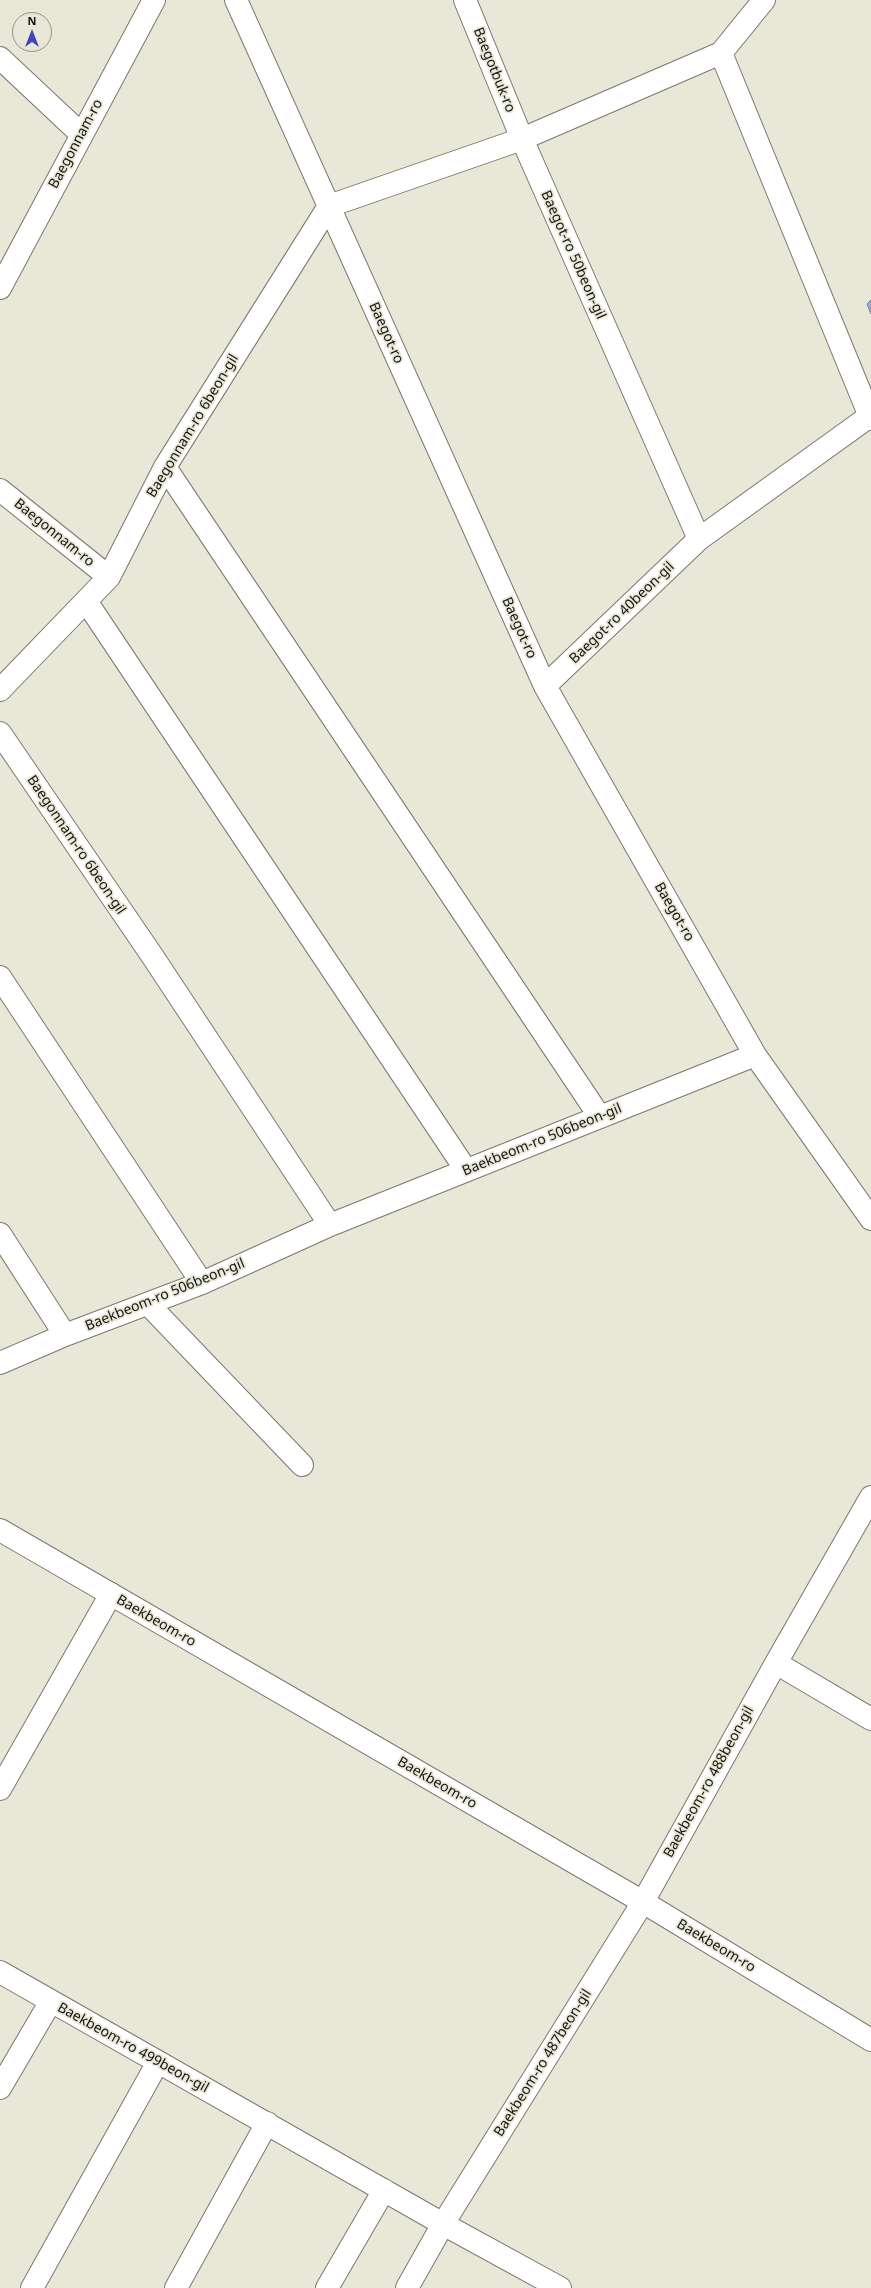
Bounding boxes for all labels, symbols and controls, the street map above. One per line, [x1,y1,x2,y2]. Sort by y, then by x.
north arrow [12,12,52,52]
text: N [28,13,36,28]
street label: Baegotbuk-ro [469,25,519,115]
street label: Baegonnam-ro [45,97,107,191]
street label: Baegot-ro 50beon-gil [537,188,609,322]
street label: Baegot-ro [365,300,407,366]
street label: Baegonnam-ro 6beon-gil [143,351,243,501]
street label: Baegonnam-ro [10,495,98,571]
street label: Baegot-ro 40beon-gil [566,559,678,667]
street label: Baegot-ro [498,595,540,661]
street label: Baegonnam-ro 6beon-gil [23,772,129,918]
street label: Baegot-ro [650,879,698,945]
street label: Baekbeom-ro 506beon-gil [460,1100,624,1180]
street label: Baekbeom-ro 506beon-gil [83,1255,247,1335]
street label: Baekbeom-ro [113,1592,199,1650]
street label: Baekbeom-ro 488beon-gil [660,1703,758,1861]
street label: Baekbeom-ro [394,1754,480,1812]
street label: Baekbeom-ro [674,1916,758,1976]
street label: Baekbeom-ro 487beon-gil [491,1986,595,2140]
street label: Baekbeom-ro 499beon-gil [54,1999,212,2097]

